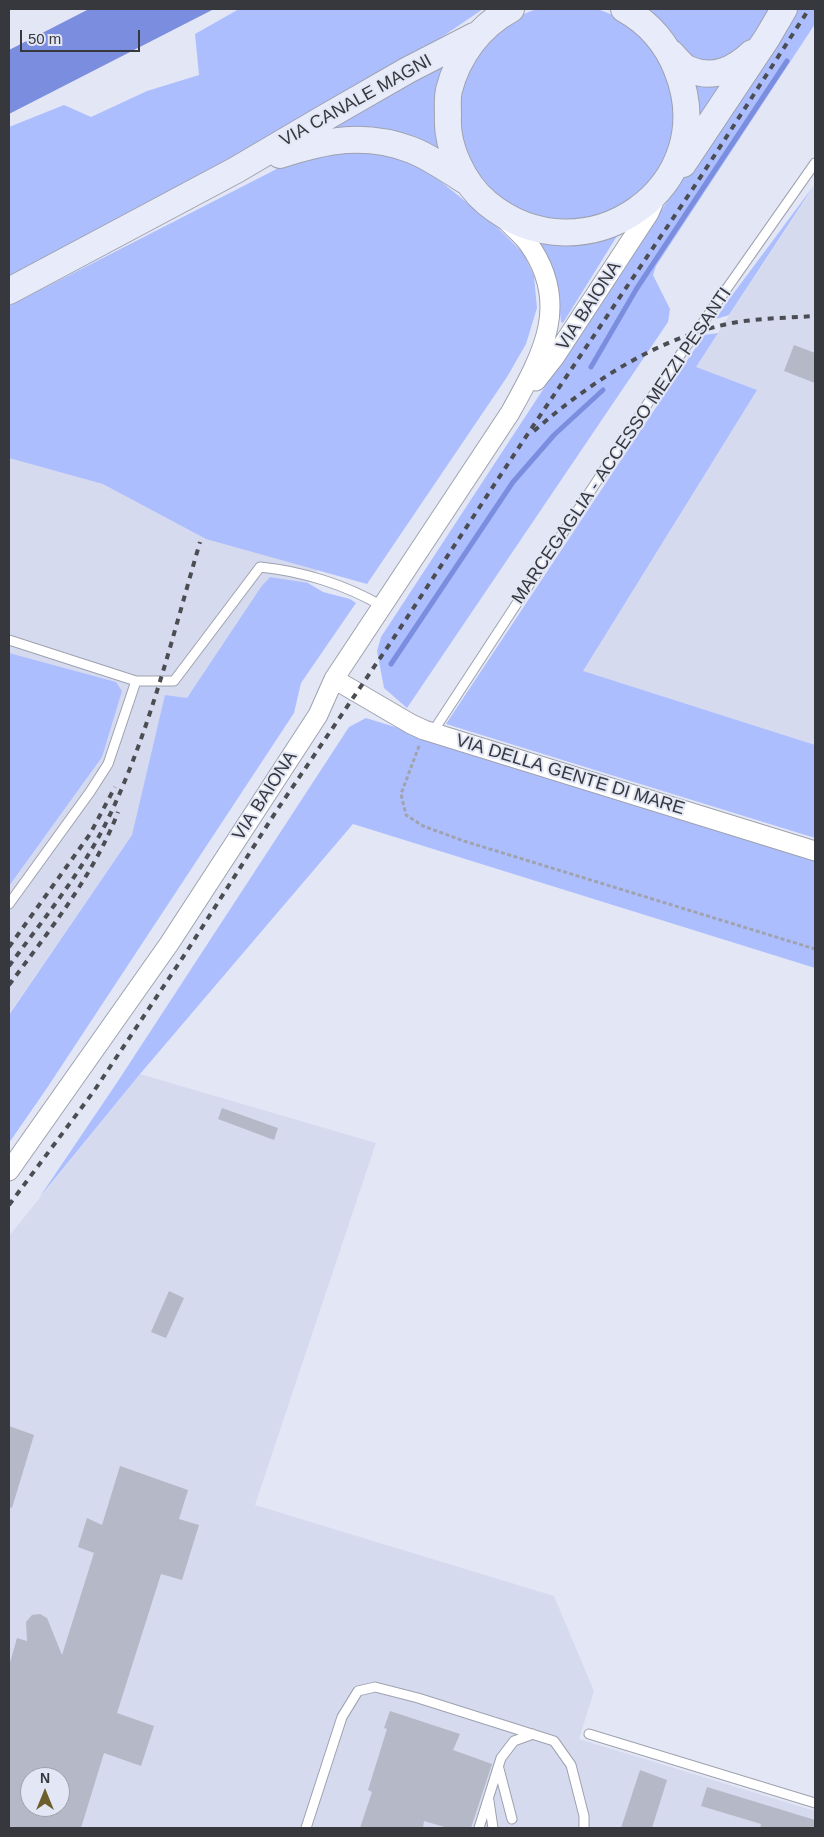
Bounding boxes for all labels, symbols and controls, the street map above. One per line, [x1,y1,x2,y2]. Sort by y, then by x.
scale bar [22,20,142,52]
text: 50 m [28,30,61,47]
street label: VIA CANALE MAGNI [276,50,436,152]
street label: VIA BAIONA [552,257,626,355]
street label: MARCEGAGLIA - ACCESSO MEZZI PESANTI [508,284,736,608]
street label: VIA DELLA GENTE DI MARE [453,730,687,820]
street label: VIA BAIONA [228,747,302,845]
north arrow [20,1767,70,1817]
text: N [40,1770,50,1786]

